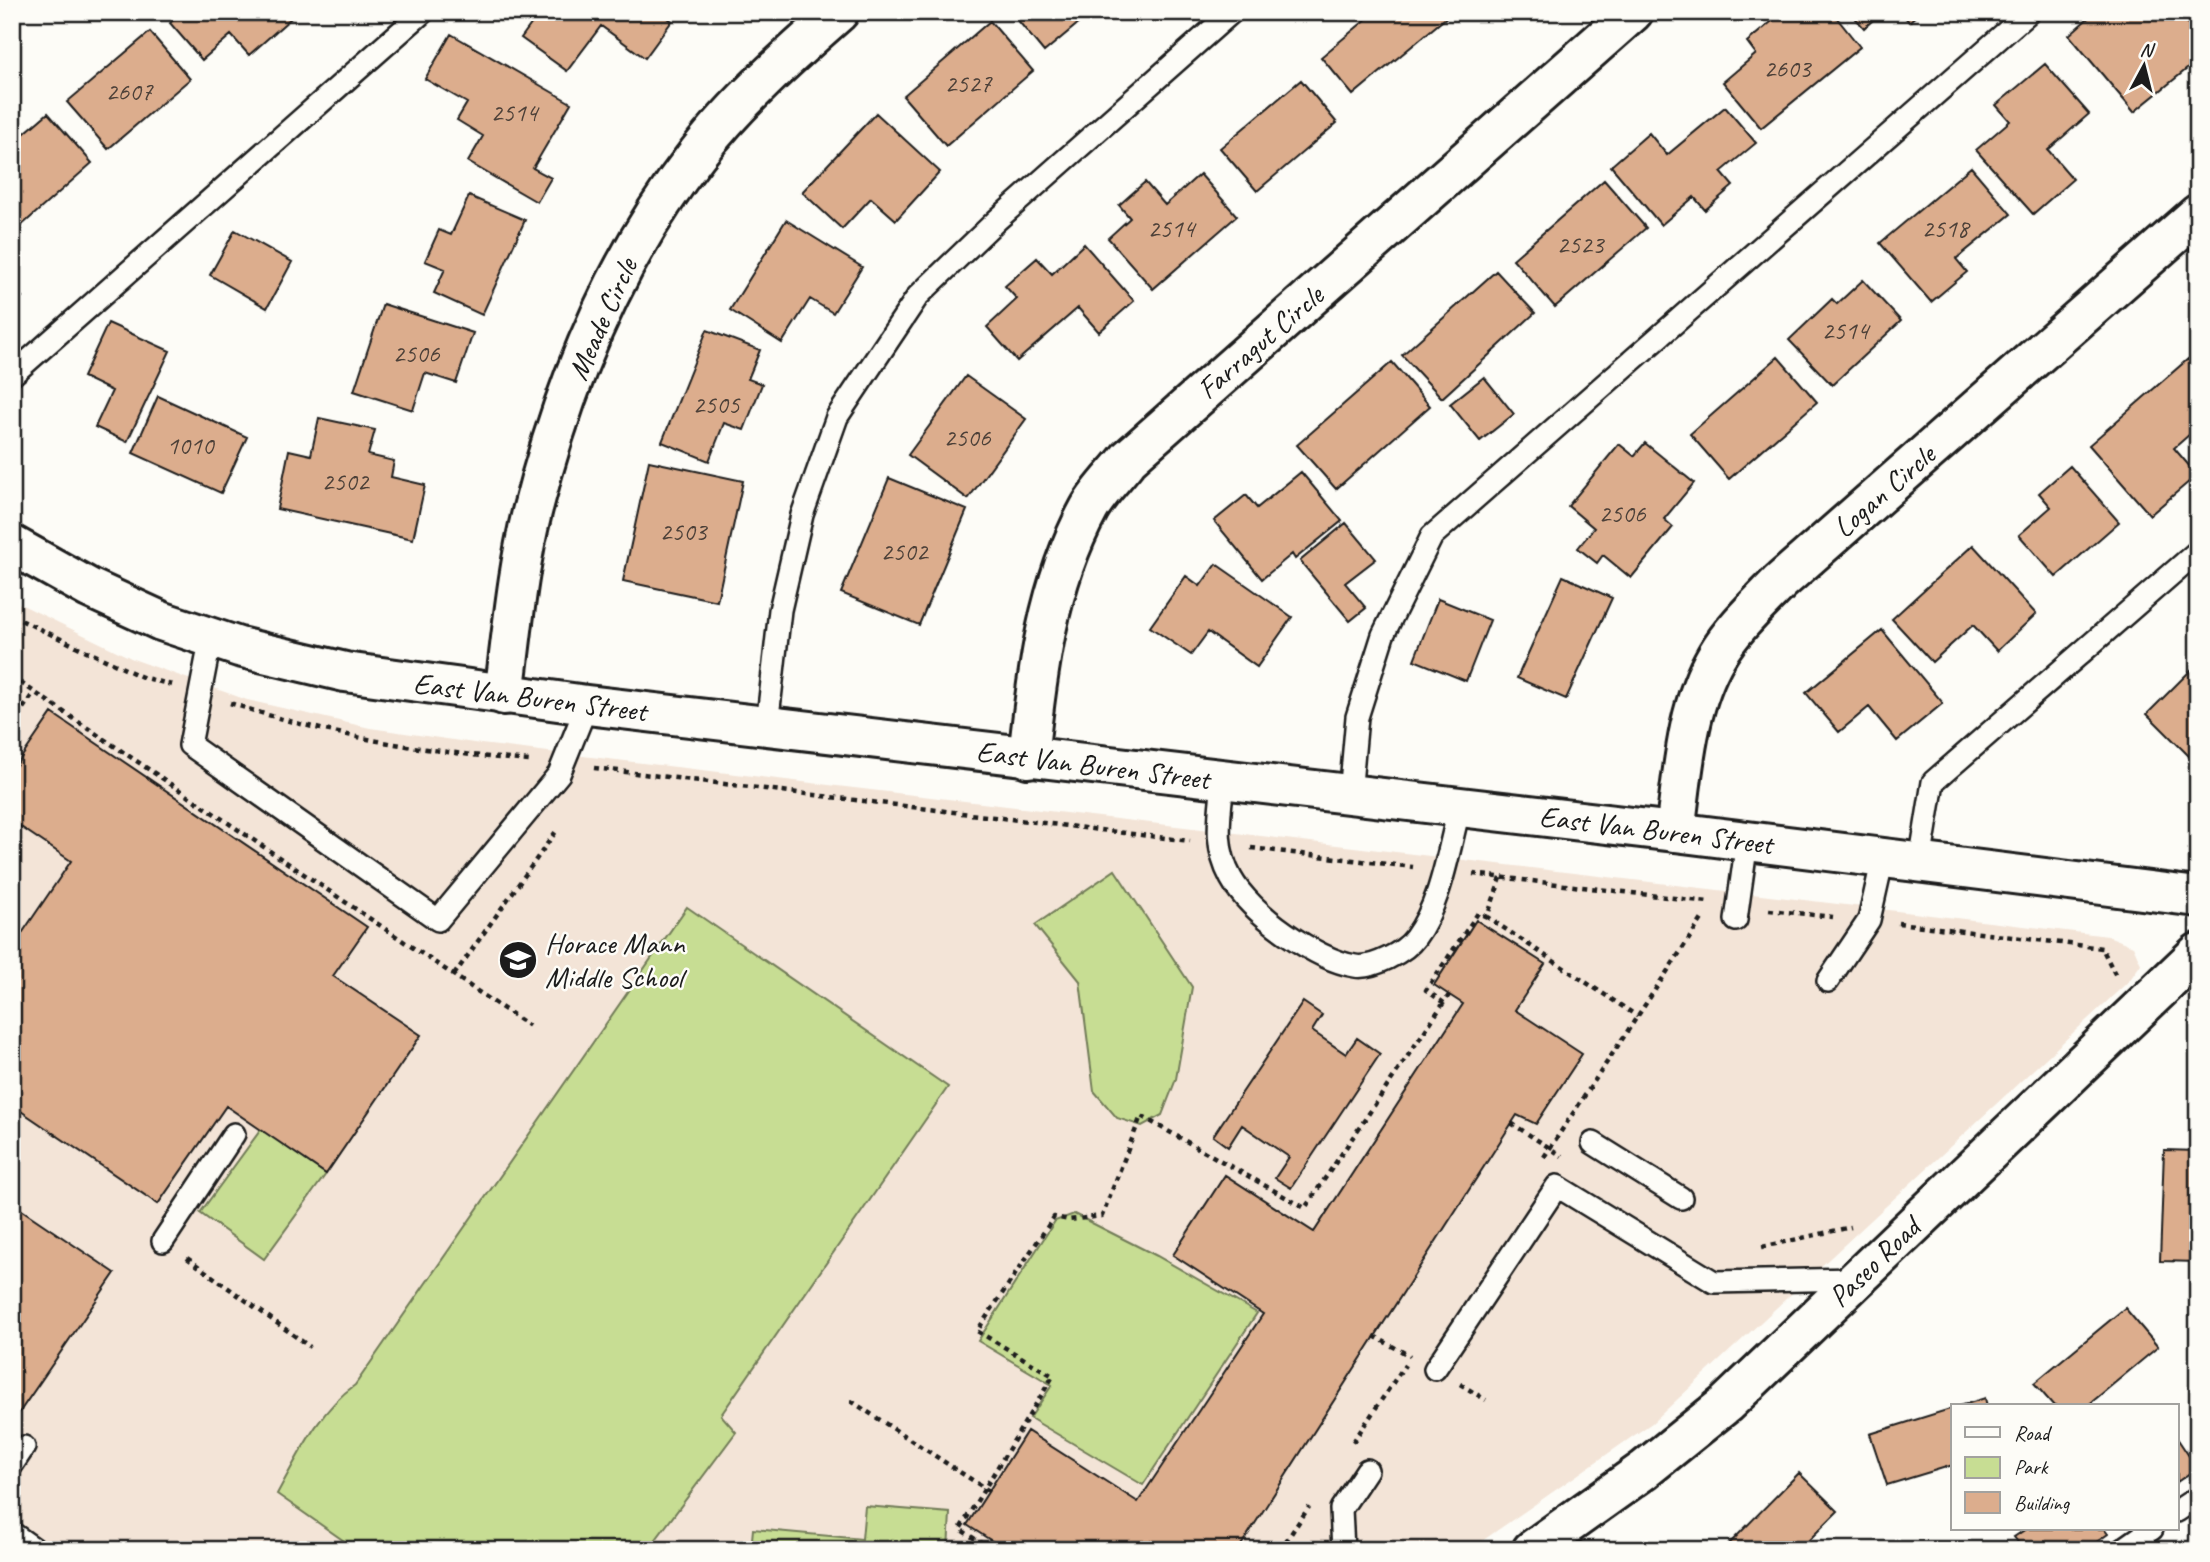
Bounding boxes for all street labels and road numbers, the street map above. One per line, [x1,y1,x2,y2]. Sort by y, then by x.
street label: Meade Circle [558,250,647,386]
street label: Farragut Circle [1189,275,1333,407]
street label: Logan Circle [1825,435,1945,546]
street label: East Van Buren Street [411,664,652,731]
street label: East Van Buren Street [974,732,1215,799]
street label: East Van Buren Street [1537,797,1778,864]
street label: Paseo Road [1820,1206,1931,1315]

